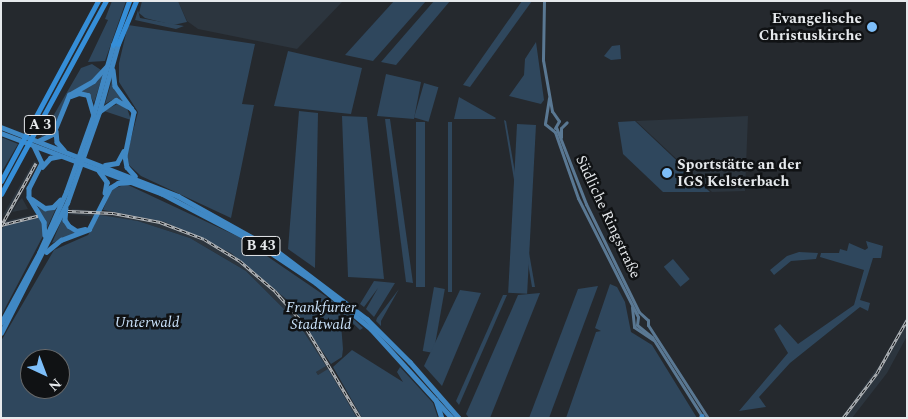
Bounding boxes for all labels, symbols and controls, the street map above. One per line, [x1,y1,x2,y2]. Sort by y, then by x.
place label: Evangelische Christuskirche [759,9,862,44]
marker: Evangelische Christuskirche [866,21,878,33]
road number: A 3 [24,114,56,136]
street label: Südliche Ringstraße [572,153,644,281]
place label: Sportstätte an der IGS Kelsterbach [677,155,801,190]
marker: Sportstätte an der IGS Kelsterbach [661,167,673,179]
road number: B 43 [241,235,281,258]
park label: Frankfurter Stadtwald [286,298,356,333]
park label: Unterwald [115,314,179,332]
north arrow [20,349,70,399]
text: N [44,373,66,396]

